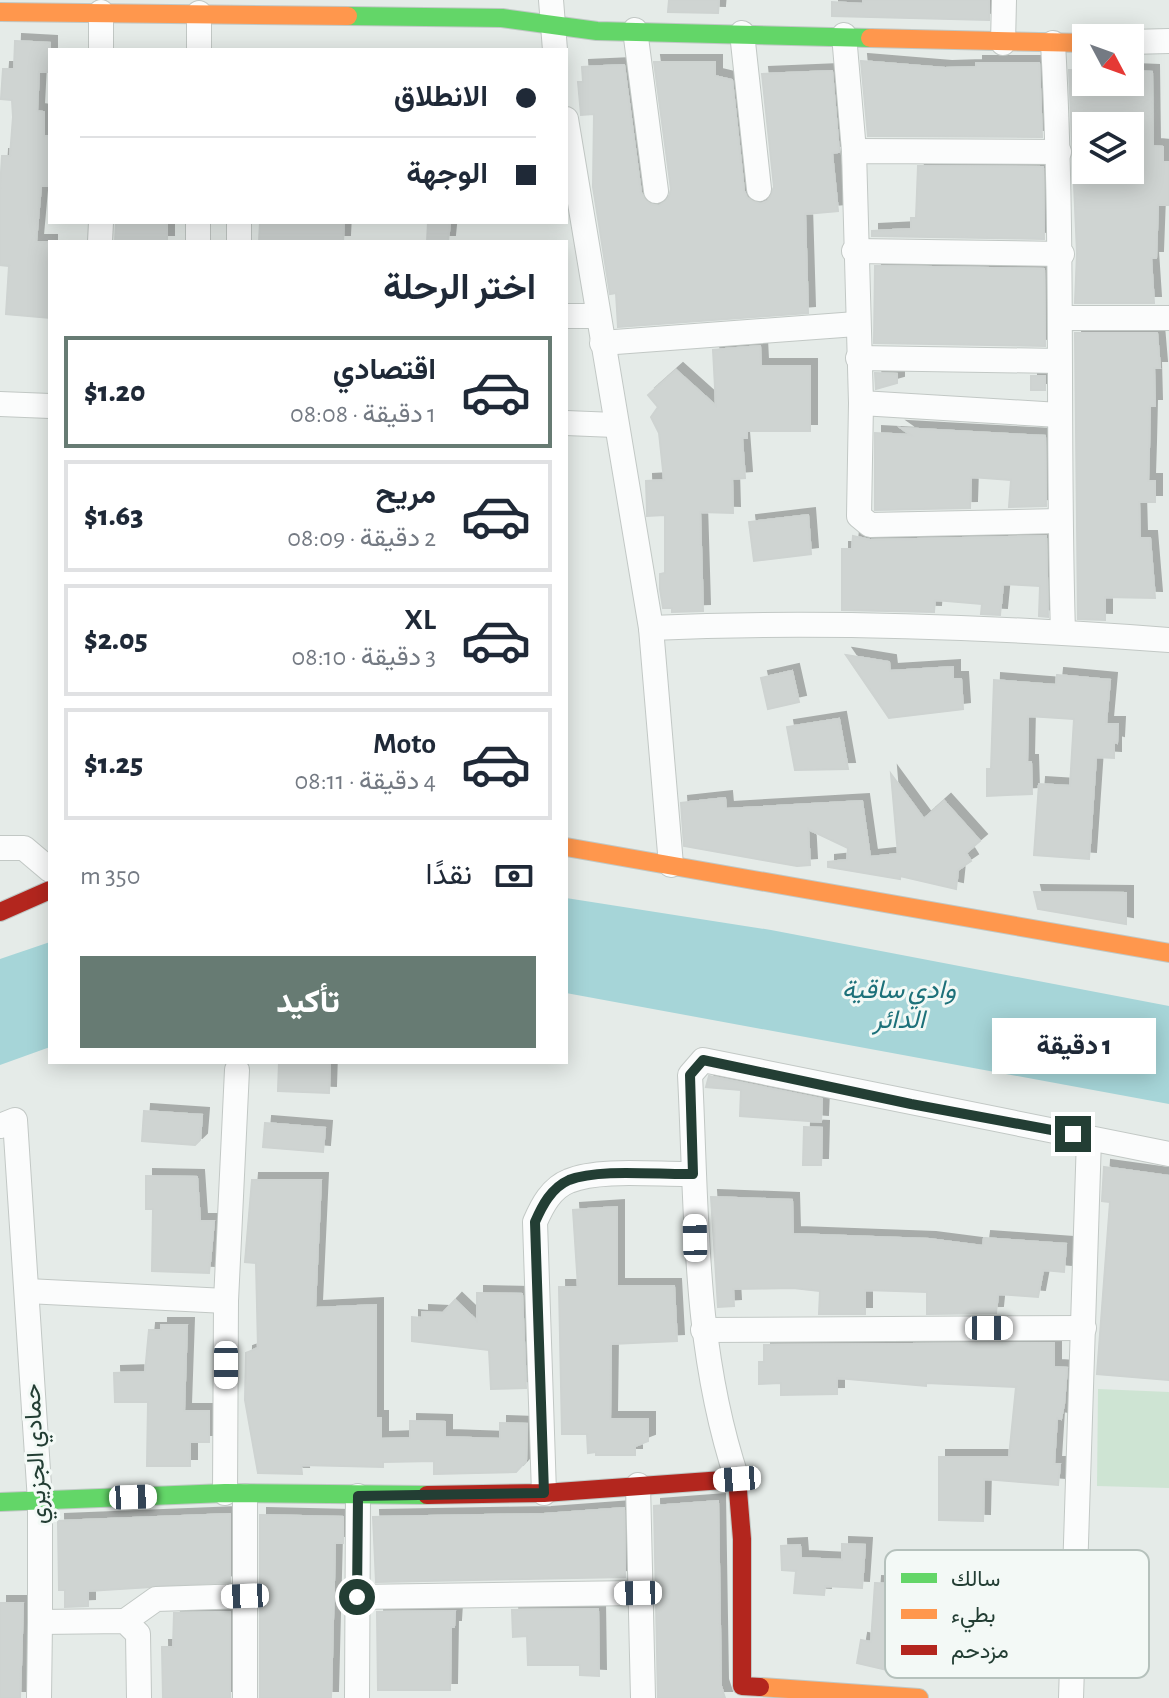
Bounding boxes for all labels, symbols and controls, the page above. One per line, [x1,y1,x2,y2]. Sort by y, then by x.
north arrow [1072,24,1144,96]
map controls [1072,24,1144,184]
text: الانطلاق [394,82,488,112]
button: layers [1072,112,1144,184]
text: الوجهة [406,159,488,189]
text: اختر الرحلة [383,270,536,306]
text: اقتصادي [333,355,436,385]
icon: car [460,356,532,428]
text: $1.20 [84,377,146,407]
text: 1 دقيقة · 08:08 [290,401,436,427]
text: مريح [376,479,436,509]
icon: car [460,480,532,552]
text: $1.63 [84,501,144,531]
text: 2 دقيقة · 08:09 [287,525,436,551]
icon: car [460,604,532,676]
text: XL [404,605,436,635]
text: $2.05 [84,625,148,655]
text: 3 دقيقة · 08:10 [292,644,436,670]
icon: car [460,728,532,800]
text: Moto [373,729,436,759]
text: $1.25 [84,749,143,779]
text: 4 دقيقة · 08:11 [295,768,436,794]
icon: cash [492,854,536,898]
text: نقدًا [426,860,472,890]
text: 350 m [80,863,140,889]
button: تأكيد [80,956,536,1048]
water label: وادي ساقية الدائر [842,977,957,1035]
callout: 1 دقيقة [991,1018,1155,1074]
text: 1 دقيقة [1037,1033,1111,1059]
route end [1055,1116,1091,1152]
car [683,1214,707,1262]
car [965,1316,1013,1340]
car [214,1341,238,1389]
street label: حمادي الجزيري [20,1383,58,1525]
car [712,1465,762,1493]
car [109,1484,157,1510]
legend [885,1550,1149,1678]
text: سالك [951,1568,1000,1590]
route start [339,1579,375,1615]
car [614,1581,662,1605]
car [221,1583,269,1609]
text: بطيء [951,1604,996,1633]
text: مزدحم [951,1640,1009,1665]

